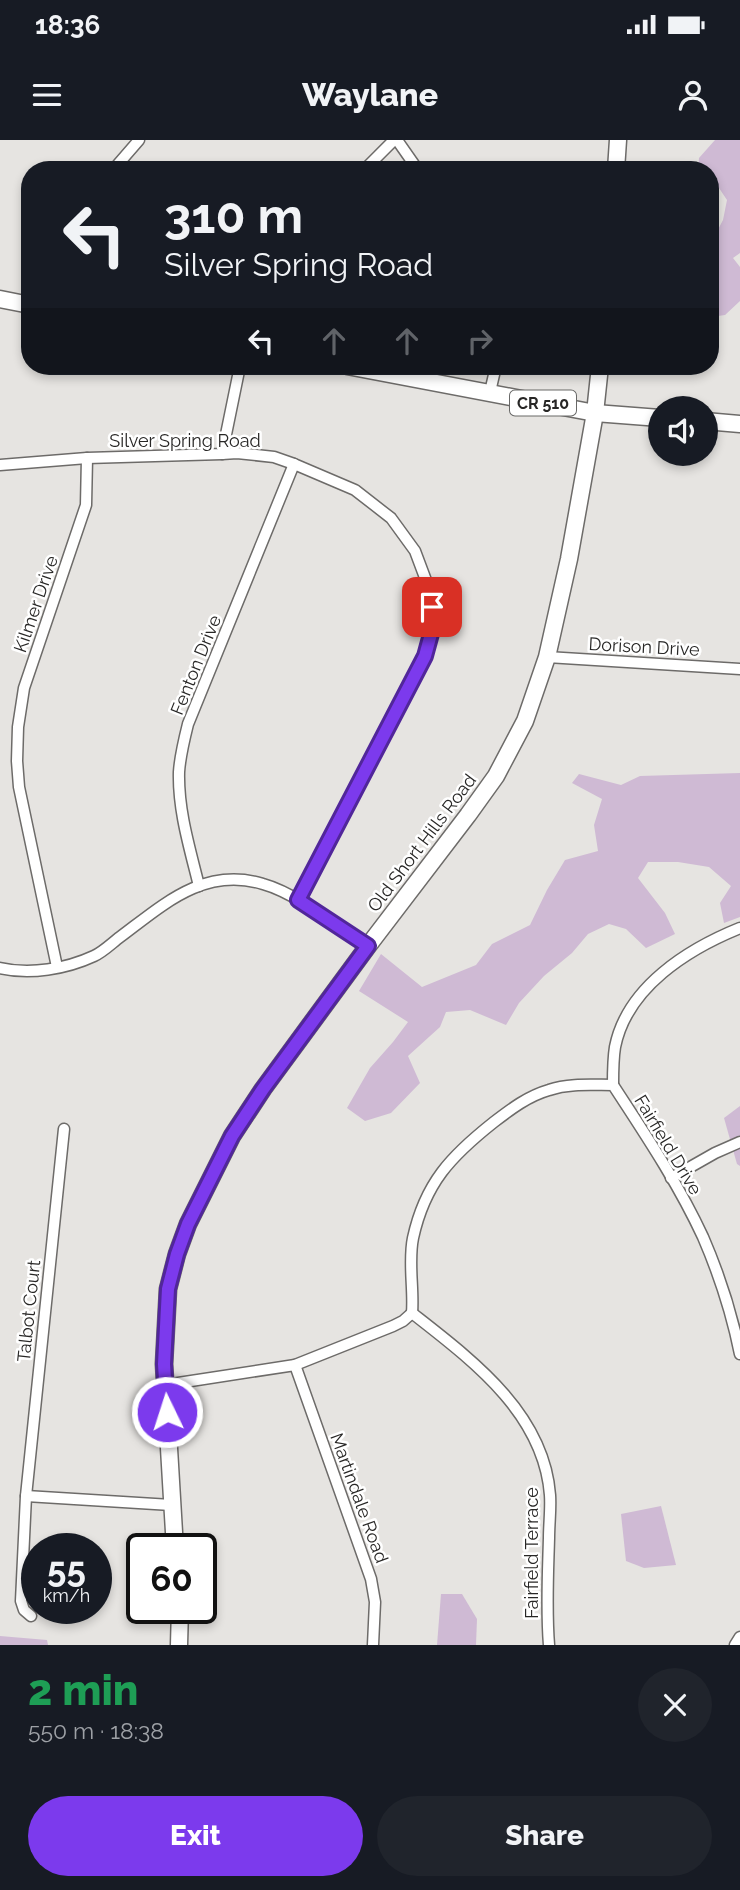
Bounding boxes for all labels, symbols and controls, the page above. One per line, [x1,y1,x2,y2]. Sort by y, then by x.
text: 18:36 [35,10,100,40]
icon: menu [28,76,66,114]
text: Waylane [302,76,438,113]
icon: person [674,76,712,114]
text: 310 m [164,187,303,244]
icon: left [49,189,140,280]
text: Silver Spring Road [164,246,433,283]
icon: left [242,322,280,360]
icon: ahead [315,322,353,360]
icon: ahead [388,322,426,360]
icon: right [461,322,499,360]
road number: CR 510 [510,390,576,416]
map controls [648,396,718,466]
button: sound [648,396,718,466]
street label: Silver Spring Road [109,430,261,451]
street label: Kilmer Drive [9,552,62,655]
pin [402,577,462,637]
icon: arrive [413,588,451,626]
street label: Fenton Drive [166,612,225,718]
street label: Dorison Drive [588,633,701,660]
street label: Old Short Hills Road [363,770,480,916]
street label: Fairfield Drive [630,1091,707,1199]
street label: Talbot Court [13,1259,44,1363]
position arrow [130,1375,204,1449]
street label: Martindale Road [326,1430,393,1566]
street label: Fairfield Terrace [521,1487,542,1619]
speed limit sign: 60 [126,1533,217,1624]
text: 55 [47,1549,86,1590]
text: km/h [43,1585,90,1606]
text: 2 min [28,1666,138,1715]
button: close [638,1668,712,1742]
text: 550 m · 18:38 [28,1717,164,1744]
button: Exit [28,1796,363,1876]
button: Share [377,1796,712,1876]

